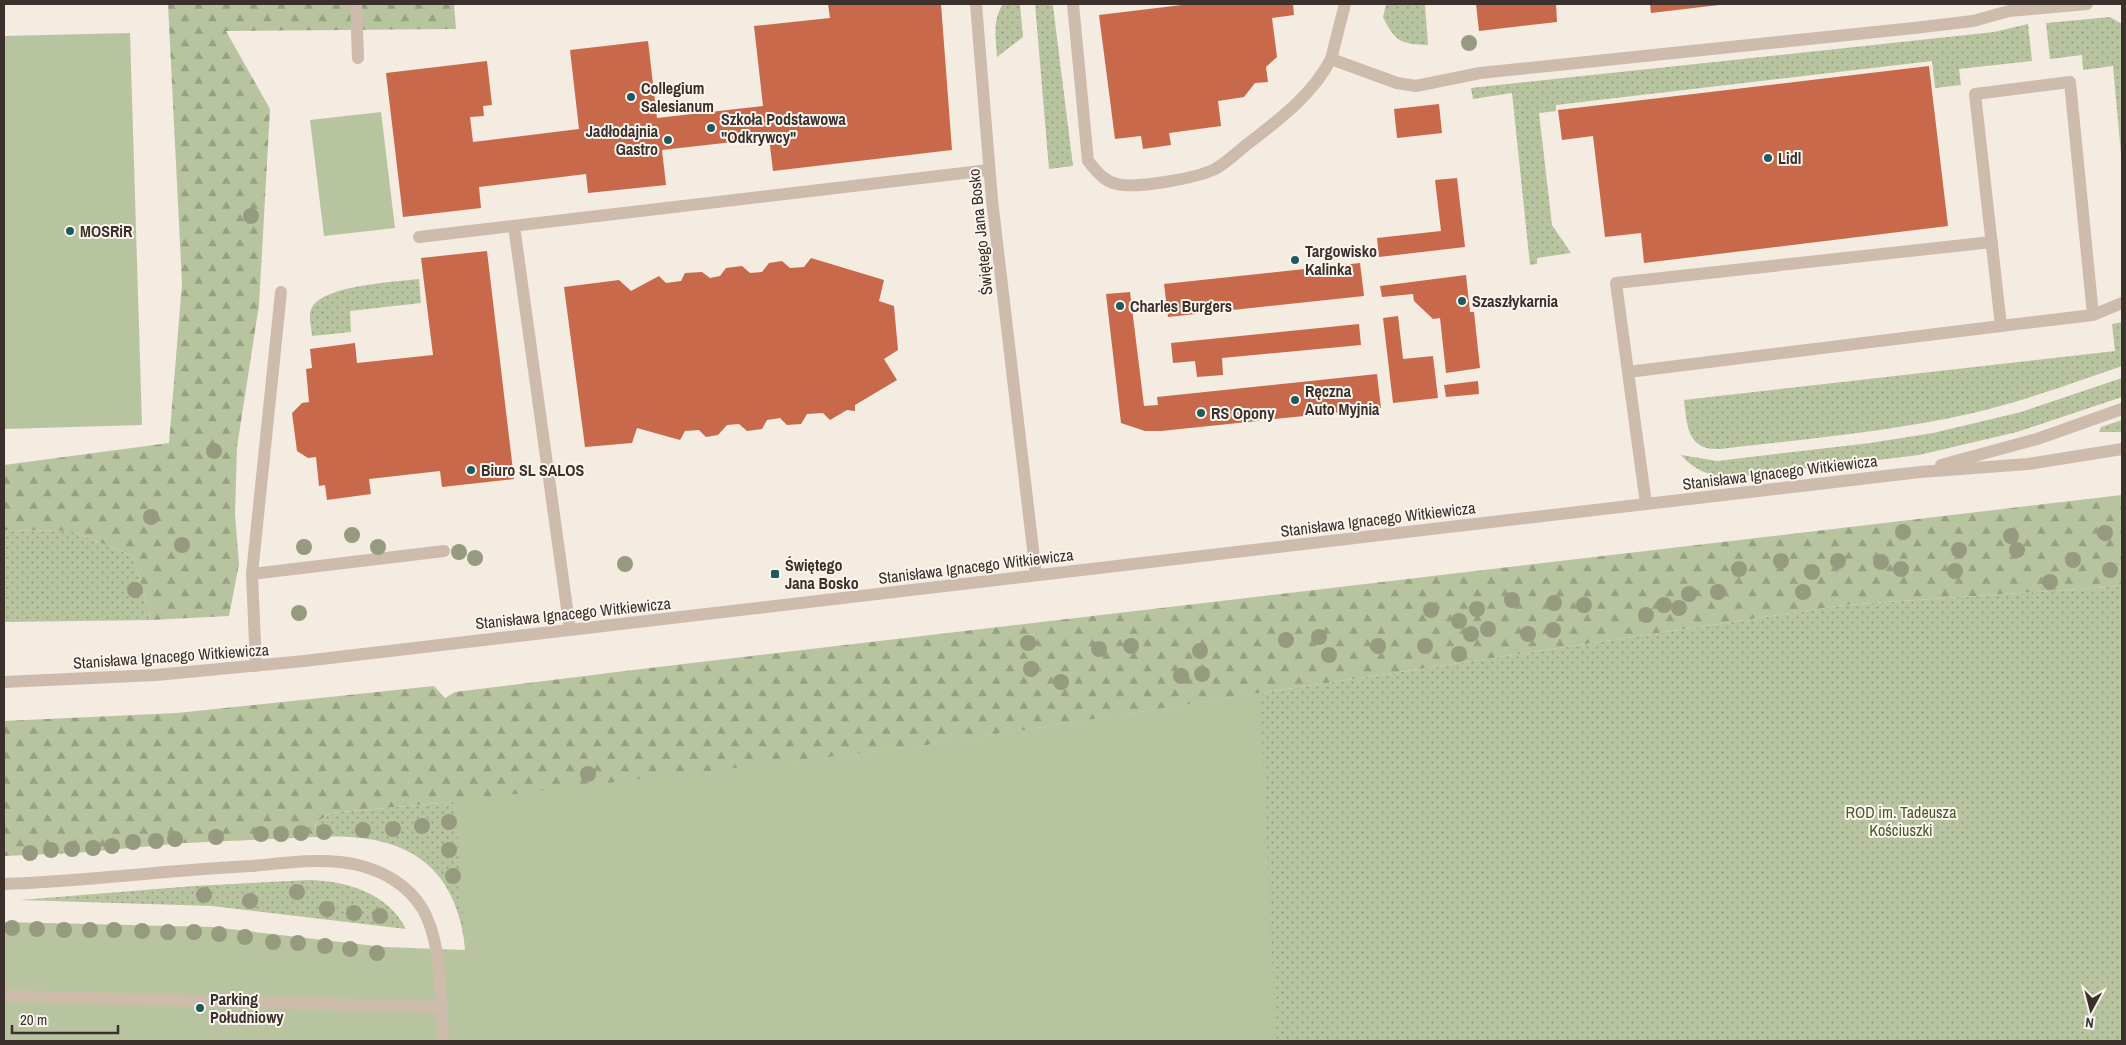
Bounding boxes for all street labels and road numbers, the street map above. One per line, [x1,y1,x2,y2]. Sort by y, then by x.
street label: Świętego Jana Bosko [962,168,998,296]
street label: Stanisława Ignacego Witkiewicza [1681,449,1879,495]
street label: Stanisława Ignacego Witkiewicza [1279,496,1477,542]
street label: Stanisława Ignacego Witkiewicza [877,543,1075,589]
street label: Stanisława Ignacego Witkiewicza [474,592,672,634]
street label: Stanisława Ignacego Witkiewicza [72,638,270,674]

